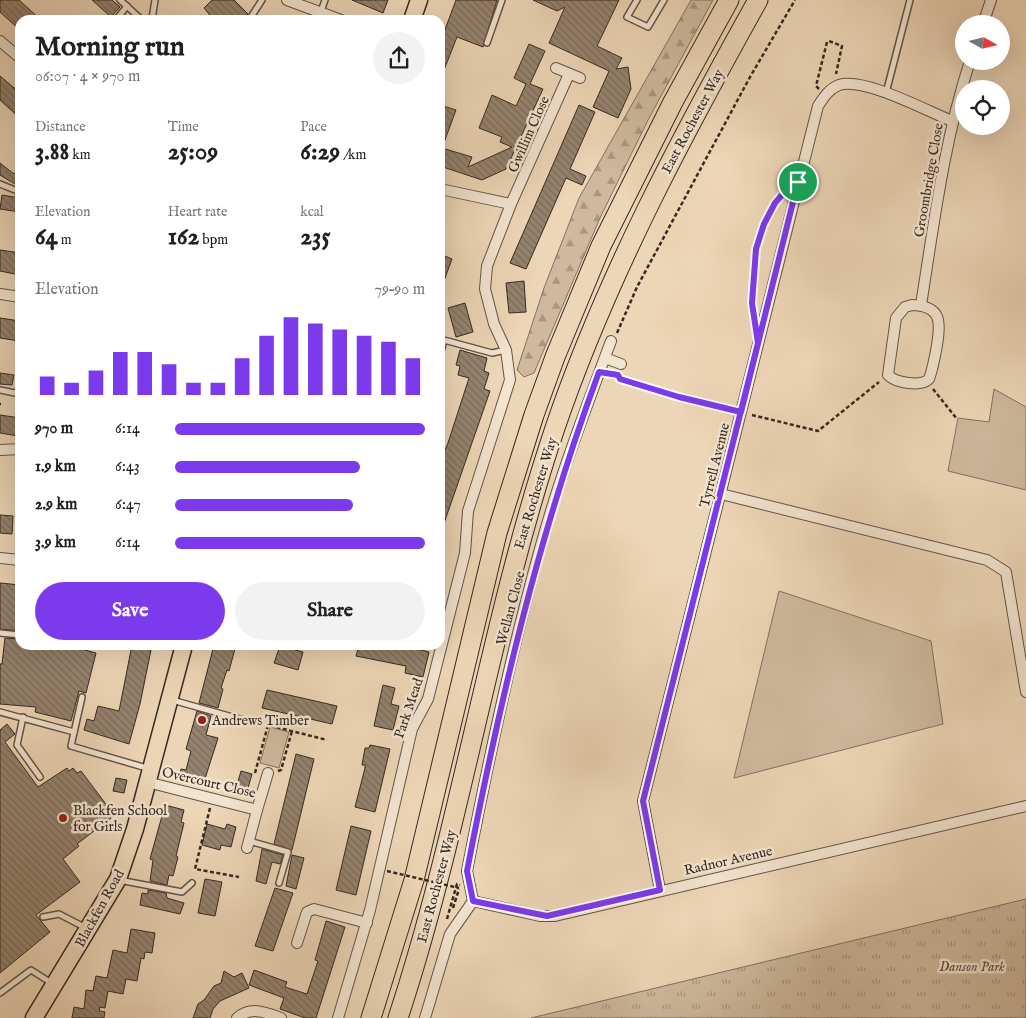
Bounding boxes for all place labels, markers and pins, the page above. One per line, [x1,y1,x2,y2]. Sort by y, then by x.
pin [777,161,819,203]
place label: Andrews Timber [211,712,309,730]
marker: Andrews Timber [196,714,208,726]
place label: Blackfen School for Girls [73,802,167,836]
marker: Blackfen School for Girls [57,812,69,824]

